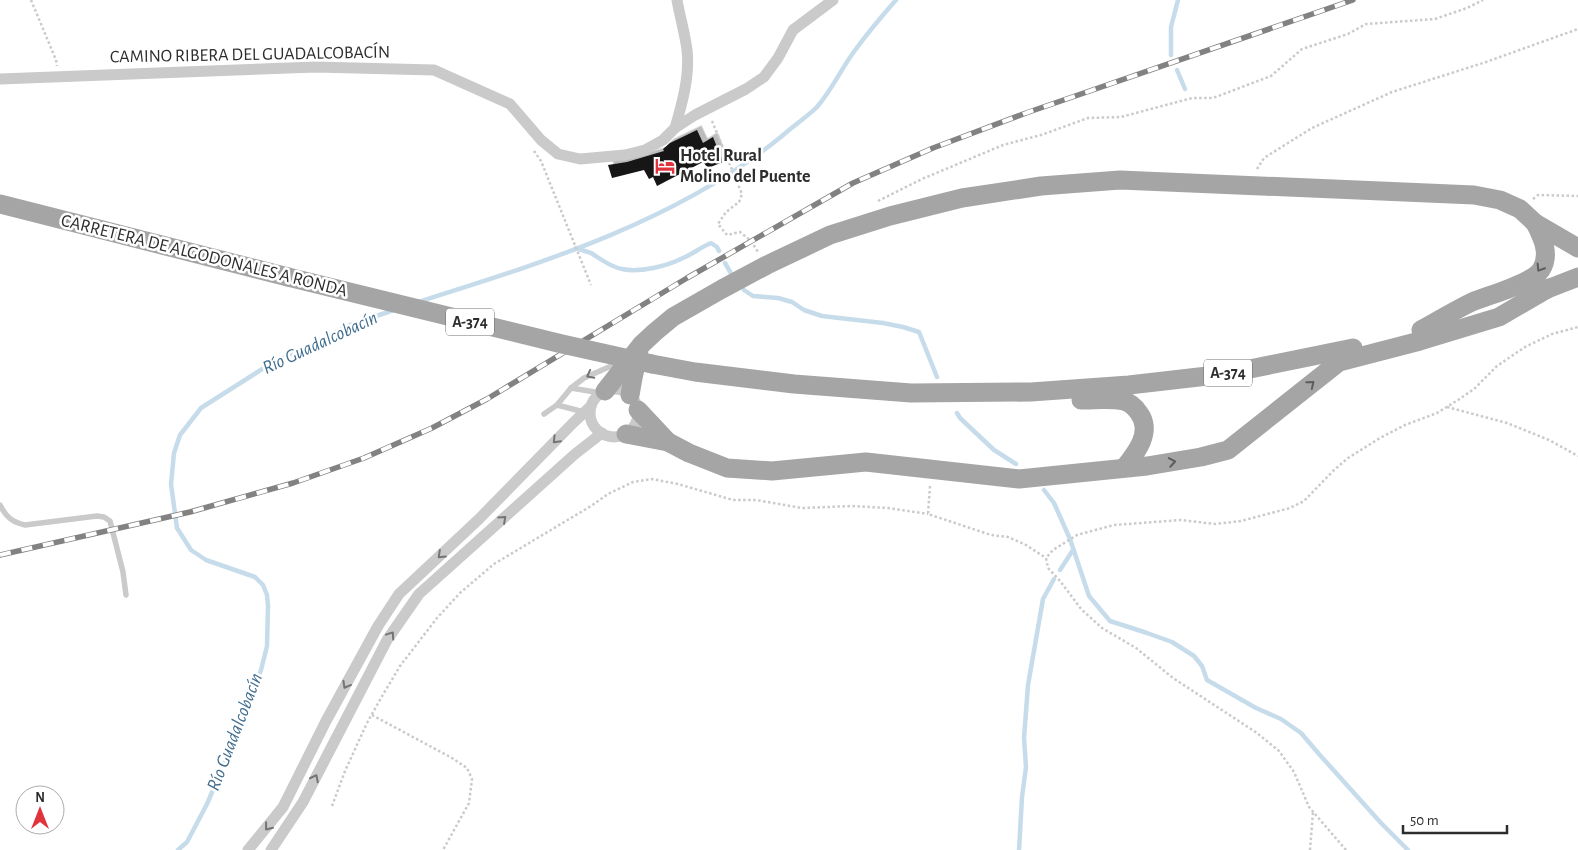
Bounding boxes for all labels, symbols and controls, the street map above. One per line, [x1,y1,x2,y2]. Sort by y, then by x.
street label: CAMINO RIBERA DEL GUADALCOBACÍN [110,41,390,66]
place label: Hotel Rural Molino del Puente [680,147,811,186]
hotel icon: Hotel Rural Molino del Puente [654,155,676,177]
street label: CARRETERA DE ALGODONALES A RONDA [59,212,349,300]
one-way arrow [1536,262,1546,271]
water label: Río Guadalcobacín [260,308,380,378]
road number: A-374 [446,308,494,336]
road number: A-374 [1204,359,1252,386]
one-way arrow [586,369,595,379]
one-way arrow [1305,382,1314,390]
one-way arrow [553,435,562,444]
one-way arrow [1168,457,1177,467]
one-way arrow [498,516,507,525]
one-way arrow [438,549,447,558]
one-way arrow [385,631,394,641]
water label: Río Guadalcobacín [204,671,266,793]
one-way arrow [342,679,352,688]
one-way arrow [309,775,319,784]
north arrow [15,785,65,835]
text: N [35,791,45,805]
scale bar [1403,802,1507,834]
text: 50 m [1410,813,1439,828]
one-way arrow [265,821,273,830]

